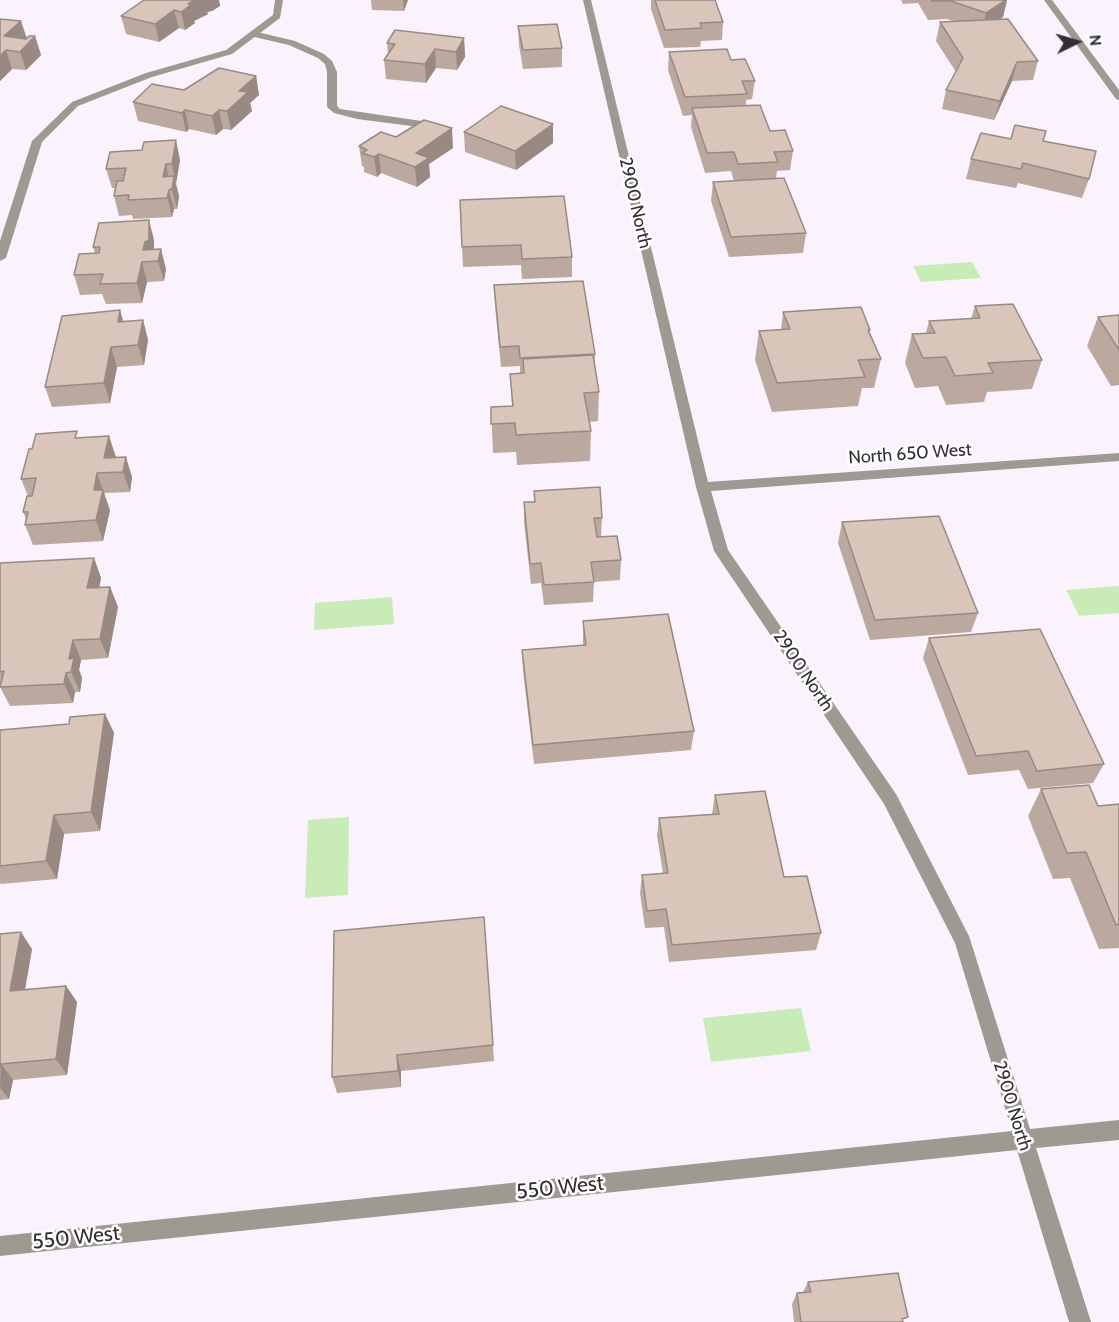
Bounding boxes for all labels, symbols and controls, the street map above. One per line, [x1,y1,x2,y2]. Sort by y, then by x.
north arrow [1047,12,1107,72]
text: N [1085,34,1105,47]
street label: 2900 North [614,155,656,251]
street label: North 650 West [848,439,972,469]
street label: 2900 North [768,627,838,715]
street label: 2900 North [988,1059,1036,1153]
street label: 550 West [515,1171,605,1205]
street label: 550 West [31,1221,121,1255]

